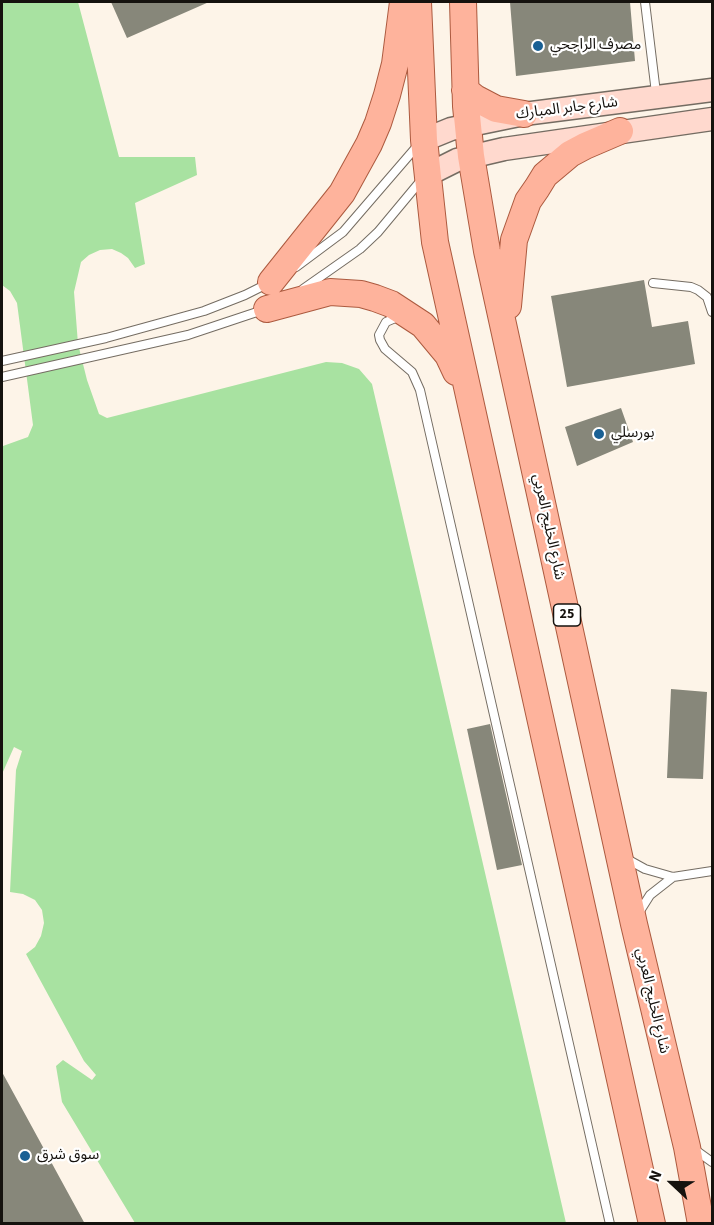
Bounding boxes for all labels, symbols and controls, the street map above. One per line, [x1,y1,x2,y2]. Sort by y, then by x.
place label: مصرف الراجحي [550,37,641,55]
marker: مصرف الراجحي [531,39,545,53]
street label: شارع جابر المبارك [515,94,619,124]
place label: بورسلي [611,425,654,443]
marker: بورسلي [592,427,606,441]
street label: شارع الخليج العربي [528,472,568,582]
road number: 25 [554,604,580,626]
street label: شارع الخليج العربي [631,946,673,1056]
place label: سوق شرق [37,1147,99,1165]
marker: سوق شرق [18,1149,32,1163]
north arrow [642,1153,702,1213]
text: N [643,1167,667,1185]

